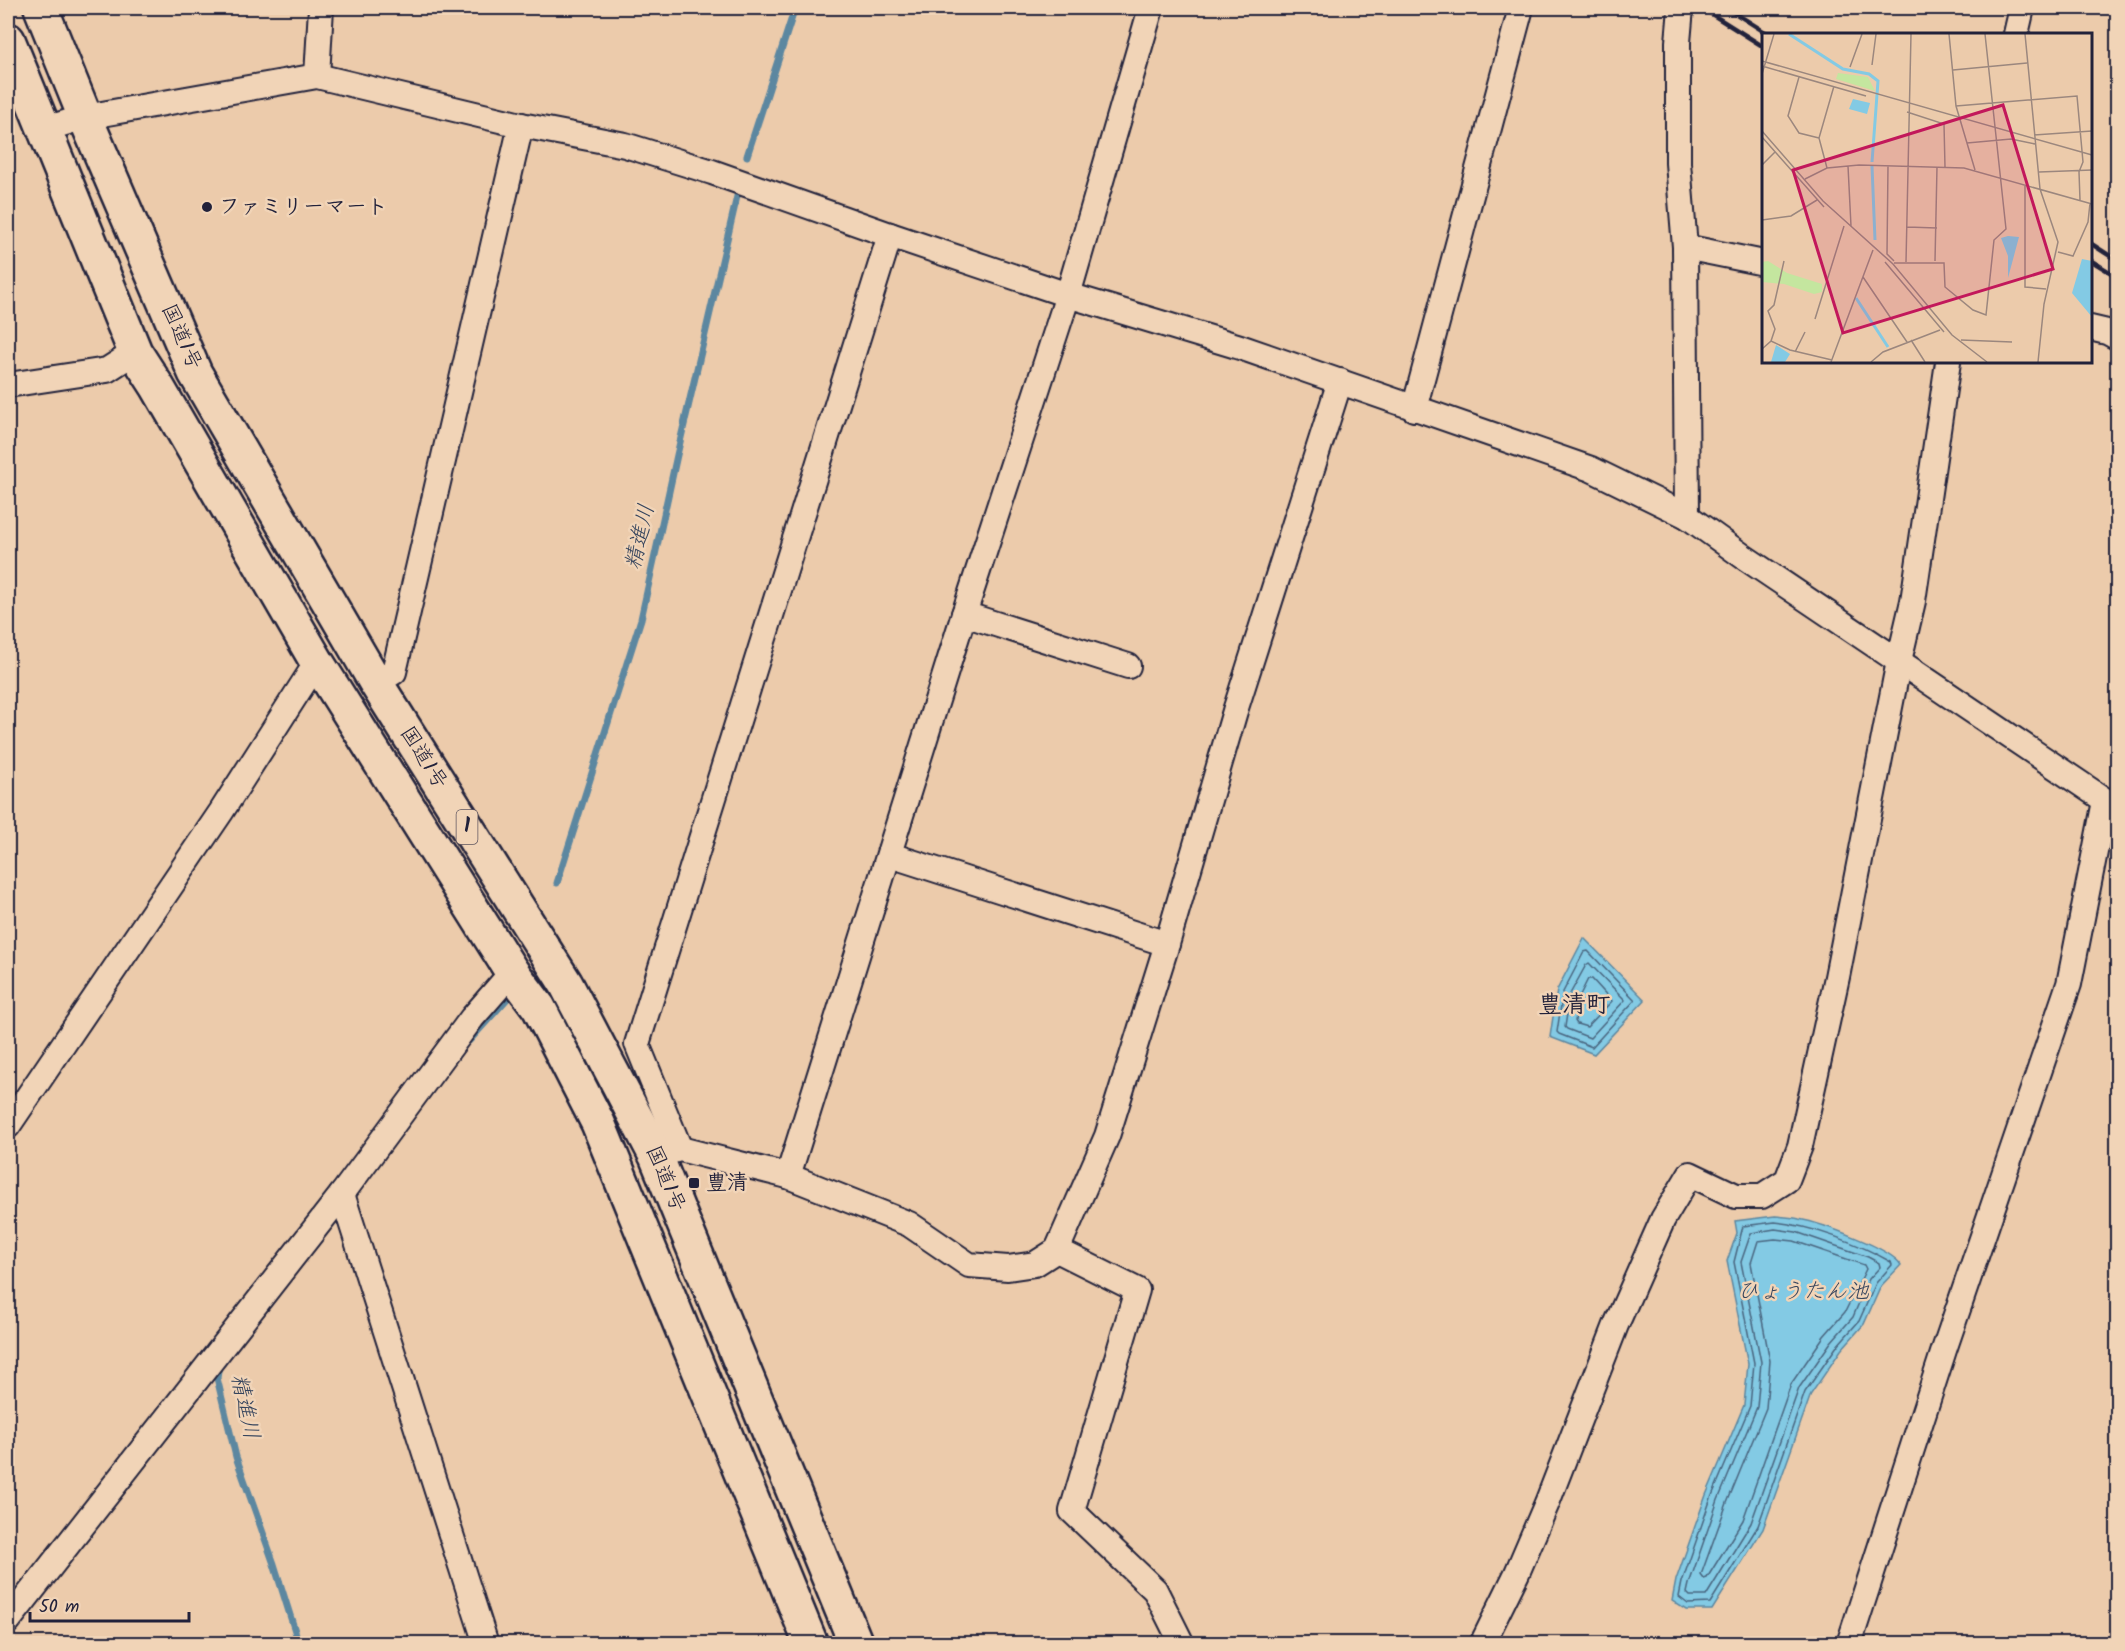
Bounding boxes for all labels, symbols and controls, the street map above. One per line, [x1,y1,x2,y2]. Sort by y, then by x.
inset map [1762,33,2092,363]
place label: ファミリーマート [219,191,388,224]
marker: ファミリーマート [200,200,214,214]
street label: 国道1号 [152,299,210,375]
water label: 精進川 [617,501,665,573]
street label: 国道1号 [391,720,455,796]
road number: 1 [456,810,478,844]
district label: 豊清町 [1538,986,1610,1025]
street label: 国道1号 [636,1141,694,1217]
place label: 豊清 [706,1167,748,1200]
marker: 豊清 [687,1176,701,1190]
water label: ひょうたん池 [1737,1275,1870,1310]
water label: 精進川 [220,1371,268,1443]
scale bar [30,1585,189,1623]
text: 50 m [39,1593,79,1622]

